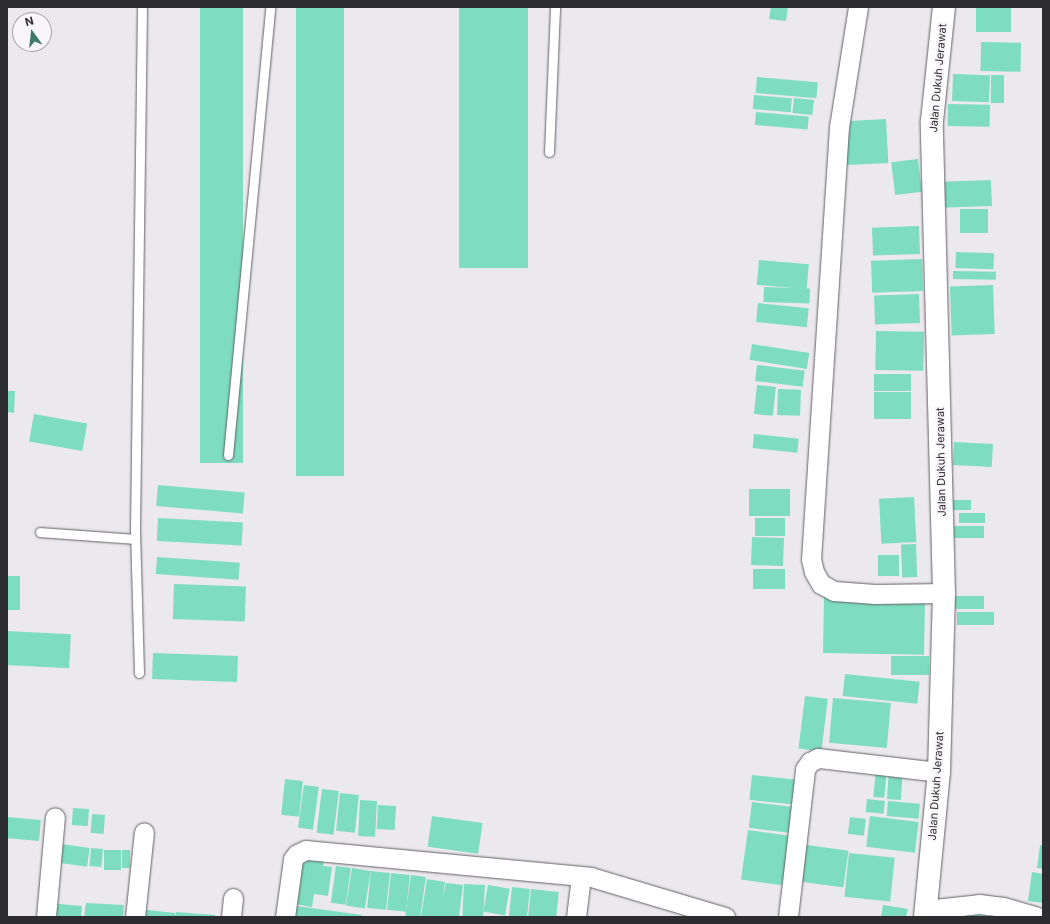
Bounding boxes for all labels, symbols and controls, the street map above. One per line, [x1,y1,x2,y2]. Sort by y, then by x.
north arrow [12,12,52,52]
text: N [23,14,35,29]
street label: Jalan Dukuh Jerawat [927,23,949,133]
street label: Jalan Dukuh Jerawat [933,407,949,517]
street label: Jalan Dukuh Jerawat [926,731,946,841]

